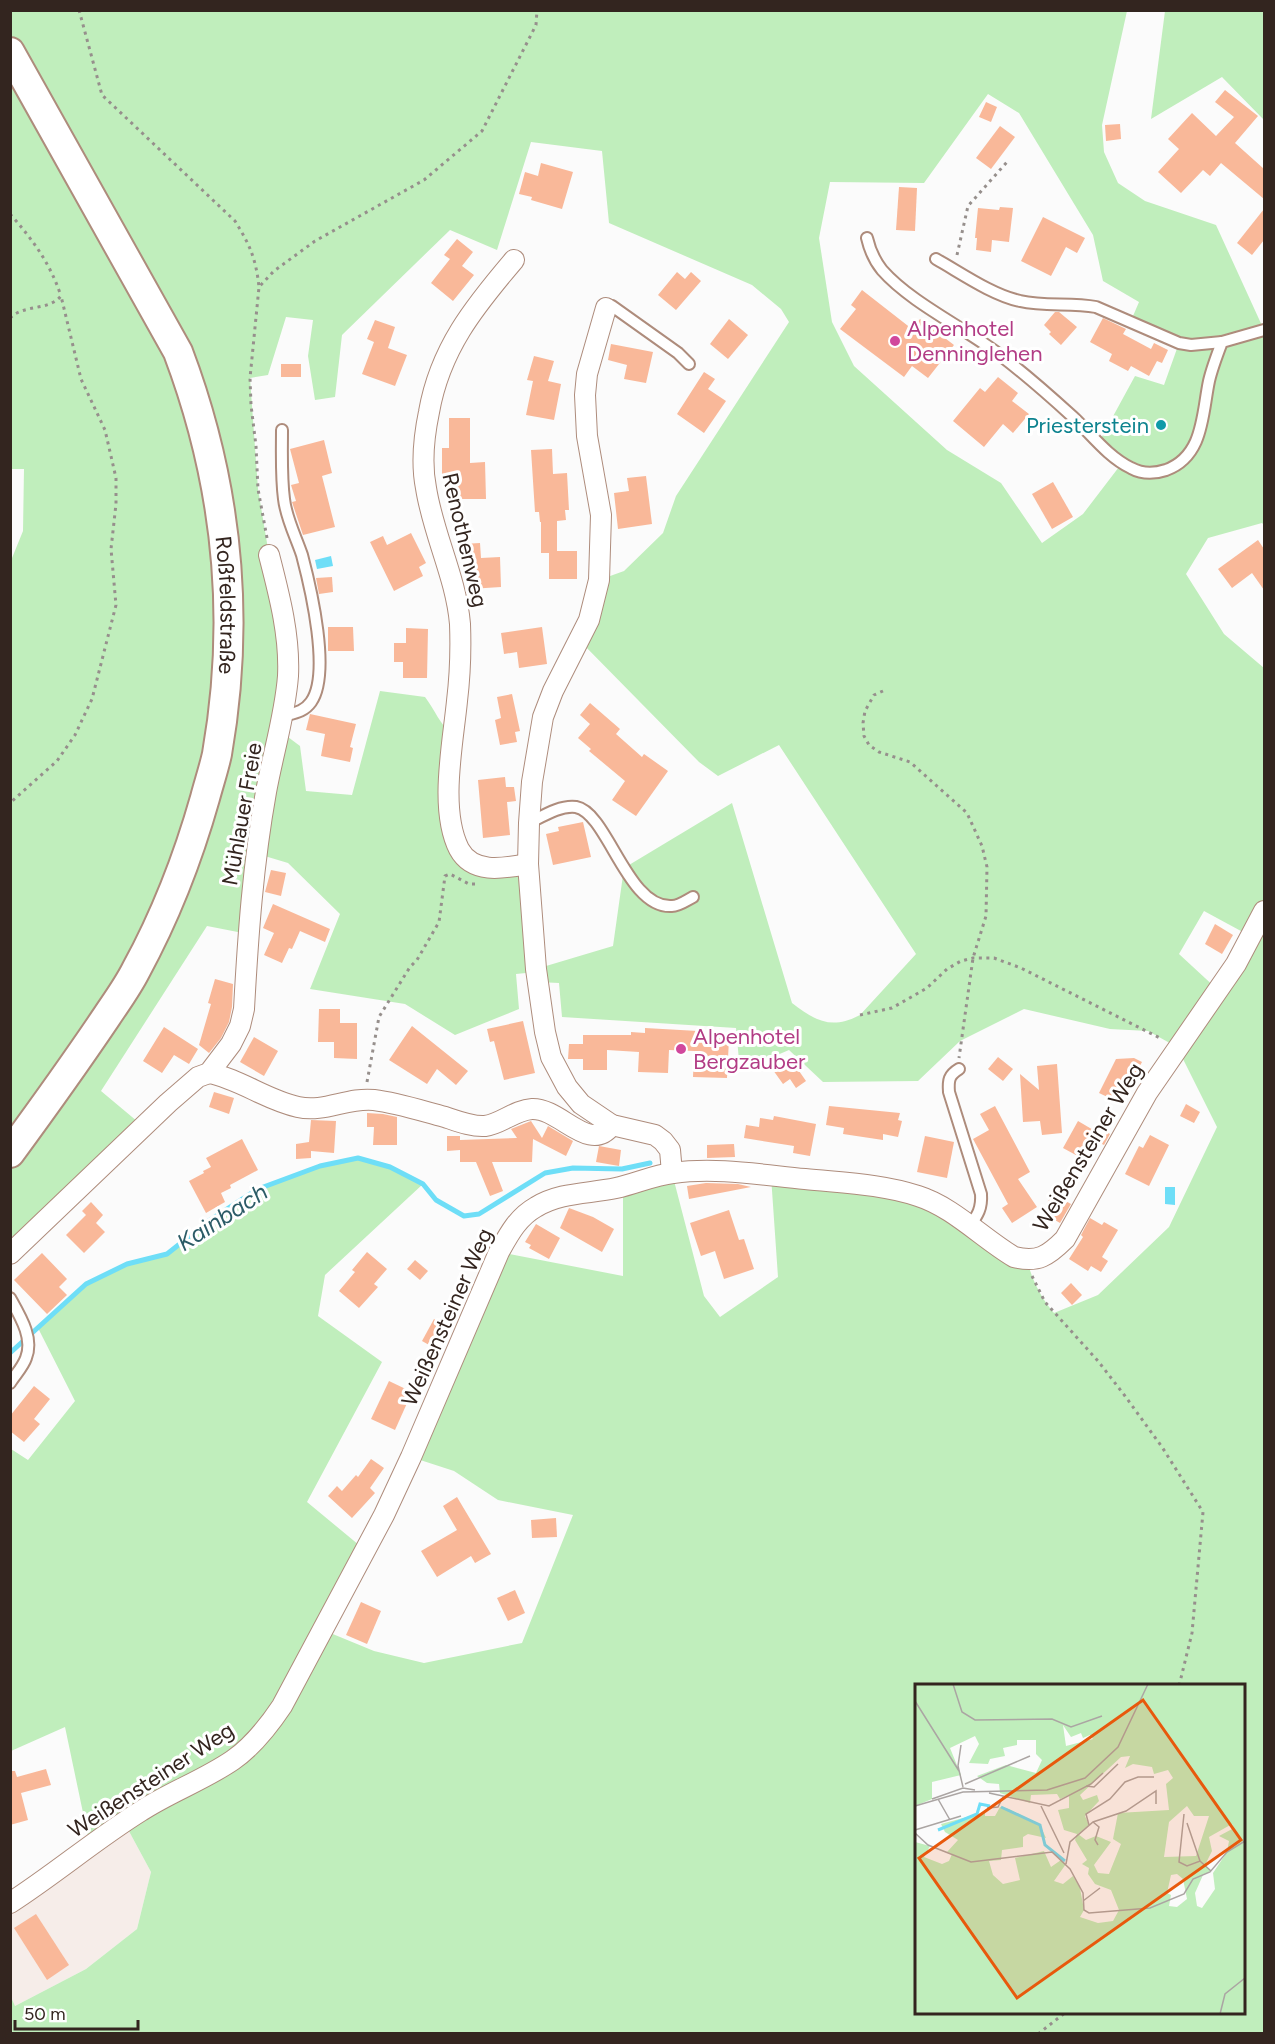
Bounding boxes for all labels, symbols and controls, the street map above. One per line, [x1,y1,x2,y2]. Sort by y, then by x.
place label: Alpenhotel Denninglehen [907,315,1042,367]
marker: Alpenhotel Denninglehen [888,334,902,348]
place label: Priesterstein [1026,412,1149,439]
marker: Priesterstein [1154,418,1168,432]
street label: Renothenweg [436,470,494,610]
street label: Roßfeldstraße [210,534,242,675]
street label: Mühlauer Freie [216,740,268,888]
place label: Alpenhotel Bergzauber [693,1023,806,1075]
marker: Alpenhotel Bergzauber [674,1042,688,1056]
street label: Weißensteiner Weg [1027,1058,1149,1236]
water label: Kainbach [171,1177,273,1257]
street label: Weißensteiner Weg [396,1224,498,1410]
inset map [915,1684,1245,2014]
street label: Weißensteiner Weg [63,1716,239,1844]
scale bar [15,1993,138,2031]
text: 50 m [24,2003,66,2025]

